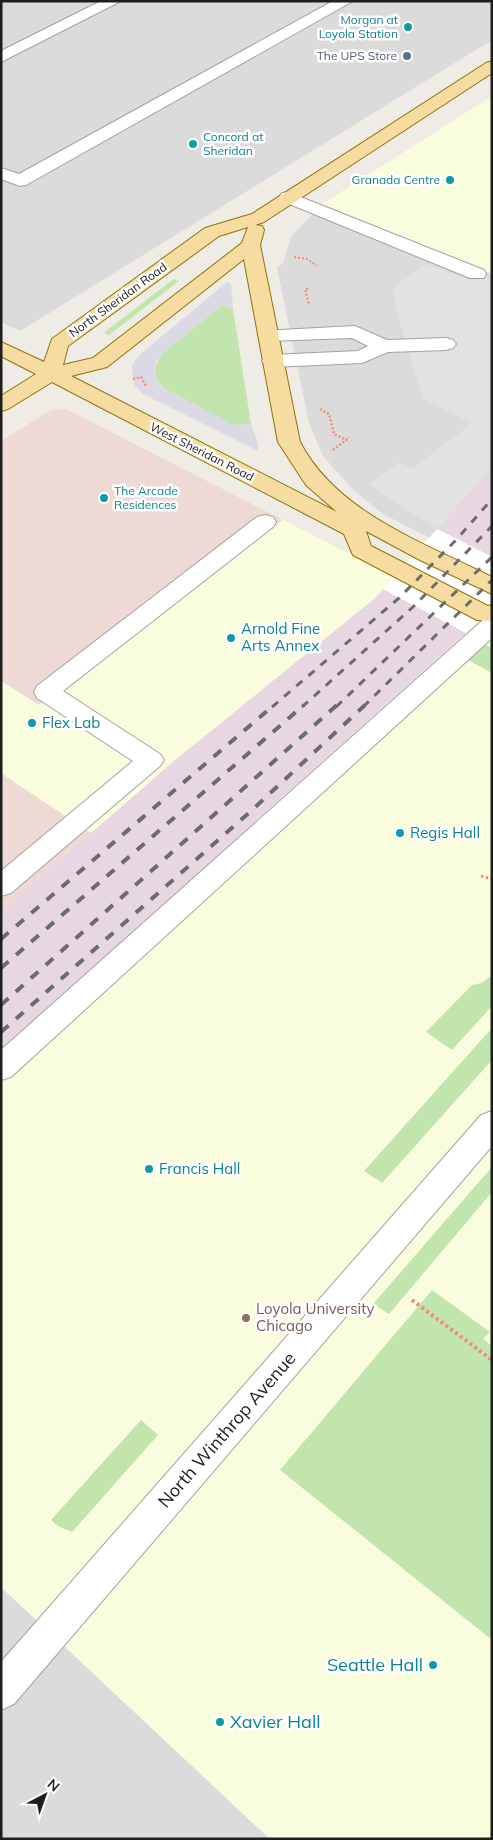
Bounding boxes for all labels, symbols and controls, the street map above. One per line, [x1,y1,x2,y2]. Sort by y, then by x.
place label: Morgan at Loyola Station [319,12,398,41]
marker: Morgan at Loyola Station [402,21,414,33]
place label: The UPS Store [317,48,397,63]
marker: The UPS Store [401,50,413,62]
place label: Concord at Sheridan [203,129,263,158]
marker: Concord at Sheridan [187,138,199,150]
place label: Granada Centre [352,172,440,187]
marker: Granada Centre [444,174,456,186]
street label: North Sheridan Road [66,259,169,340]
street label: West Sheridan Road [148,419,257,484]
place label: The Arcade Residences [114,483,178,512]
marker: The Arcade Residences [98,492,110,504]
place label: Arnold Fine Arts Annex [241,619,320,655]
marker: Arnold Fine Arts Annex [225,632,237,644]
place label: Flex Lab [42,713,100,732]
marker: Flex Lab [26,717,38,729]
place label: Regis Hall [410,823,480,842]
marker: Regis Hall [394,827,406,839]
place label: Francis Hall [159,1159,240,1178]
marker: Francis Hall [143,1163,155,1175]
place label: Loyola University Chicago [256,1299,375,1335]
marker: Loyola University Chicago [240,1312,252,1324]
street label: North Winthrop Avenue [153,1347,301,1512]
place label: Seattle Hall [327,1653,423,1676]
marker: Seattle Hall [427,1659,439,1671]
place label: Xavier Hall [230,1710,320,1733]
marker: Xavier Hall [214,1716,226,1728]
north arrow [20,1770,70,1820]
text: N [44,1775,63,1795]

